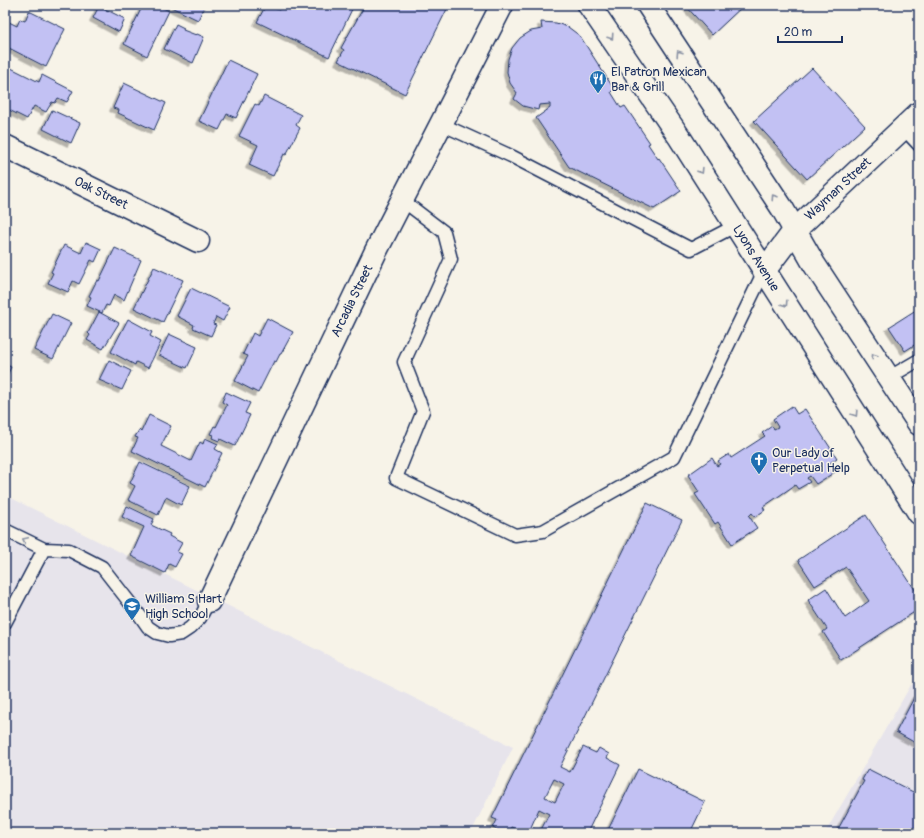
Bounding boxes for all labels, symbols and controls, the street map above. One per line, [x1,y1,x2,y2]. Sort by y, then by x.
scale bar [778,18,842,44]
text: 20 m [784,25,813,40]
one-way arrow [606,33,614,40]
one-way arrow [677,51,684,58]
place label: El Patron Mexican Bar & Grill [611,64,707,95]
restaurant icon: El Patron Mexican Bar & Grill [588,69,608,94]
street label: Wayman Street [801,154,875,224]
one-way arrow [696,167,703,174]
street label: Oak Street [72,173,131,213]
one-way arrow [772,194,779,201]
street label: Lyons Avenue [729,222,783,295]
street label: Arcadia Street [328,262,377,340]
one-way arrow [780,300,788,307]
one-way arrow [872,354,879,361]
one-way arrow [850,410,858,417]
place label: Our Lady of Perpetual Help [772,445,850,476]
church icon: Our Lady of Perpetual Help [749,450,769,475]
one-way arrow [21,537,29,545]
place label: William S Hart High School [145,591,223,622]
school or university icon: William S Hart High School [122,596,142,621]

